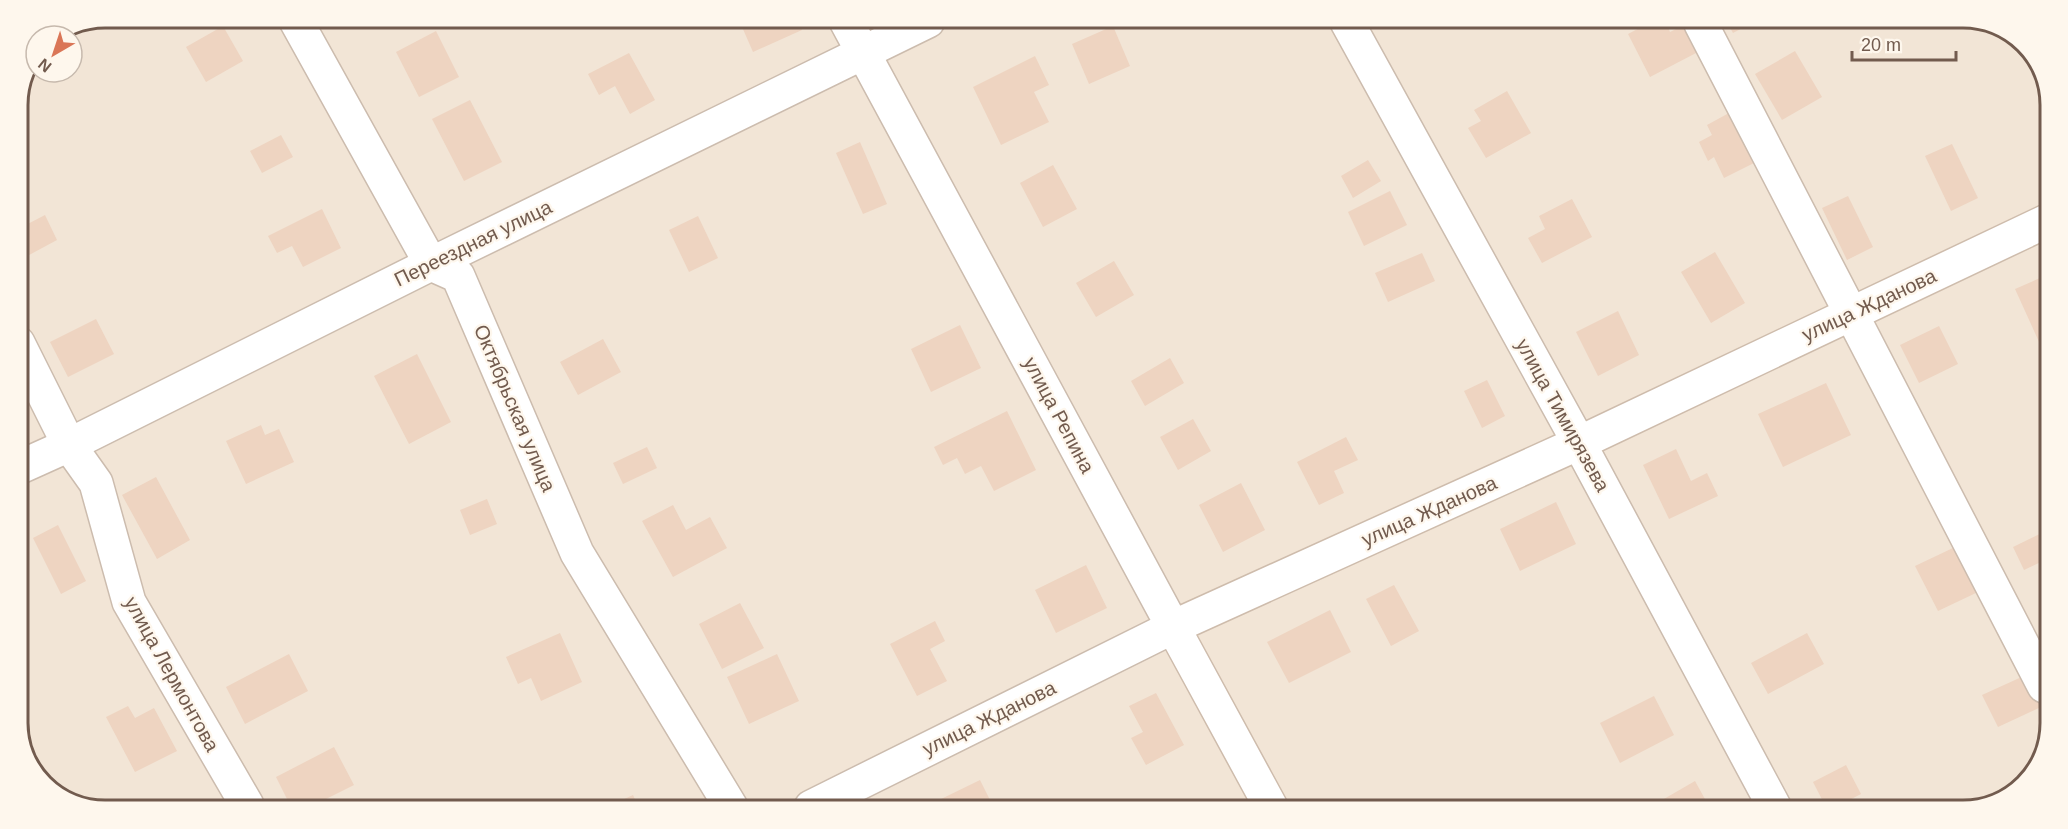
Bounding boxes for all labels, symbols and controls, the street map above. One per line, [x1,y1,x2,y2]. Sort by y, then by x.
north arrow [24,24,84,84]
scale bar [1852,24,1956,62]
text: 20 m [1861,35,1901,55]
text: N [35,55,55,76]
street label: Переездная улица [391,195,556,291]
street label: улица Жданова [1798,264,1940,346]
street label: Октябрьская улица [470,321,560,496]
street label: улица Тимирязева [1512,335,1615,496]
street label: улица Репина [1019,353,1099,478]
street label: улица Жданова [1358,471,1501,551]
street label: улица Лермонтова [120,593,224,756]
street label: улица Жданова [919,676,1060,760]

